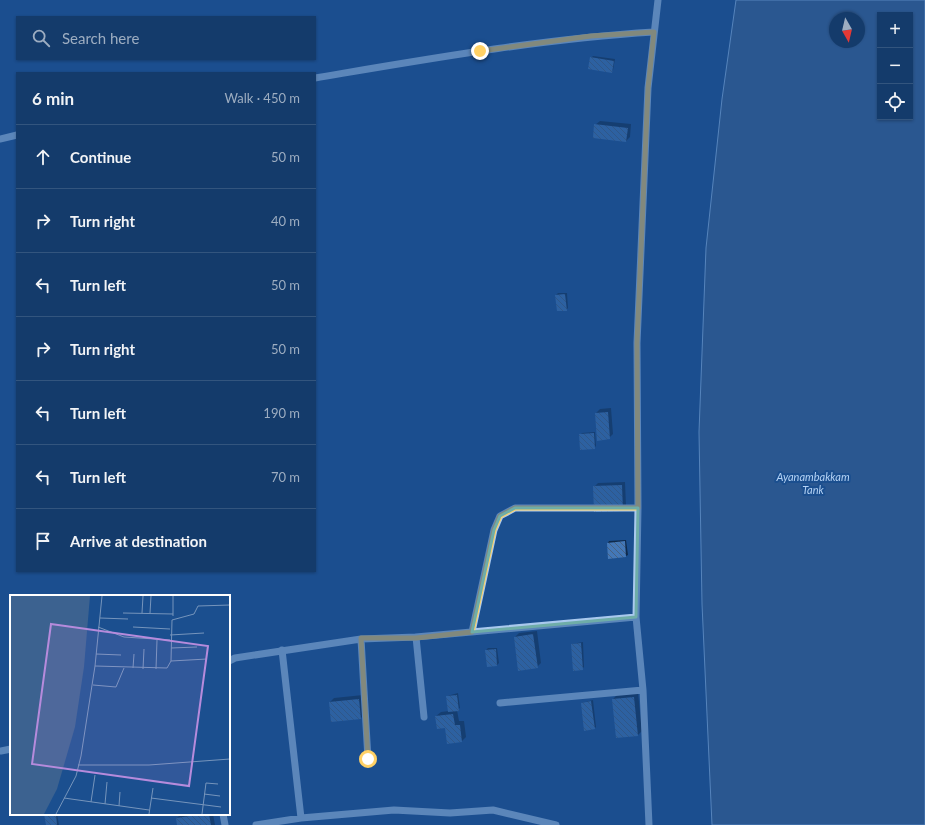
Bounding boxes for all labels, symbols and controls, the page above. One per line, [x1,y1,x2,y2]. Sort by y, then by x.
north arrow [829,12,865,48]
map controls [877,12,913,120]
button: + [877,12,913,48]
search box [16,16,316,60]
icon: search [30,27,52,49]
text: Search here [62,29,139,47]
route end [471,42,489,60]
button: − [877,48,913,84]
button: locate [877,84,913,120]
text: 6 min [32,88,74,109]
text: Walk · 450 m [224,90,300,106]
icon: ahead [32,146,54,168]
text: Continue [70,148,131,166]
text: 50 m [271,149,300,165]
icon: right [32,210,54,232]
text: Turn right [70,212,135,230]
text: 40 m [271,213,300,229]
icon: left [32,274,54,296]
text: Turn left [70,276,126,294]
text: 50 m [271,277,300,293]
icon: right [32,338,54,360]
text: Turn right [70,340,135,358]
text: 50 m [271,341,300,357]
icon: left [32,402,54,424]
text: Turn left [70,404,126,422]
text: 190 m [263,405,300,421]
icon: left [32,466,54,488]
text: Turn left [70,468,126,486]
text: 70 m [271,469,300,485]
water label: Ayanambakkam Tank [775,470,850,496]
icon: arrive [32,530,54,552]
text: Arrive at destination [70,532,207,550]
inset map [10,595,230,815]
route start [359,750,377,768]

